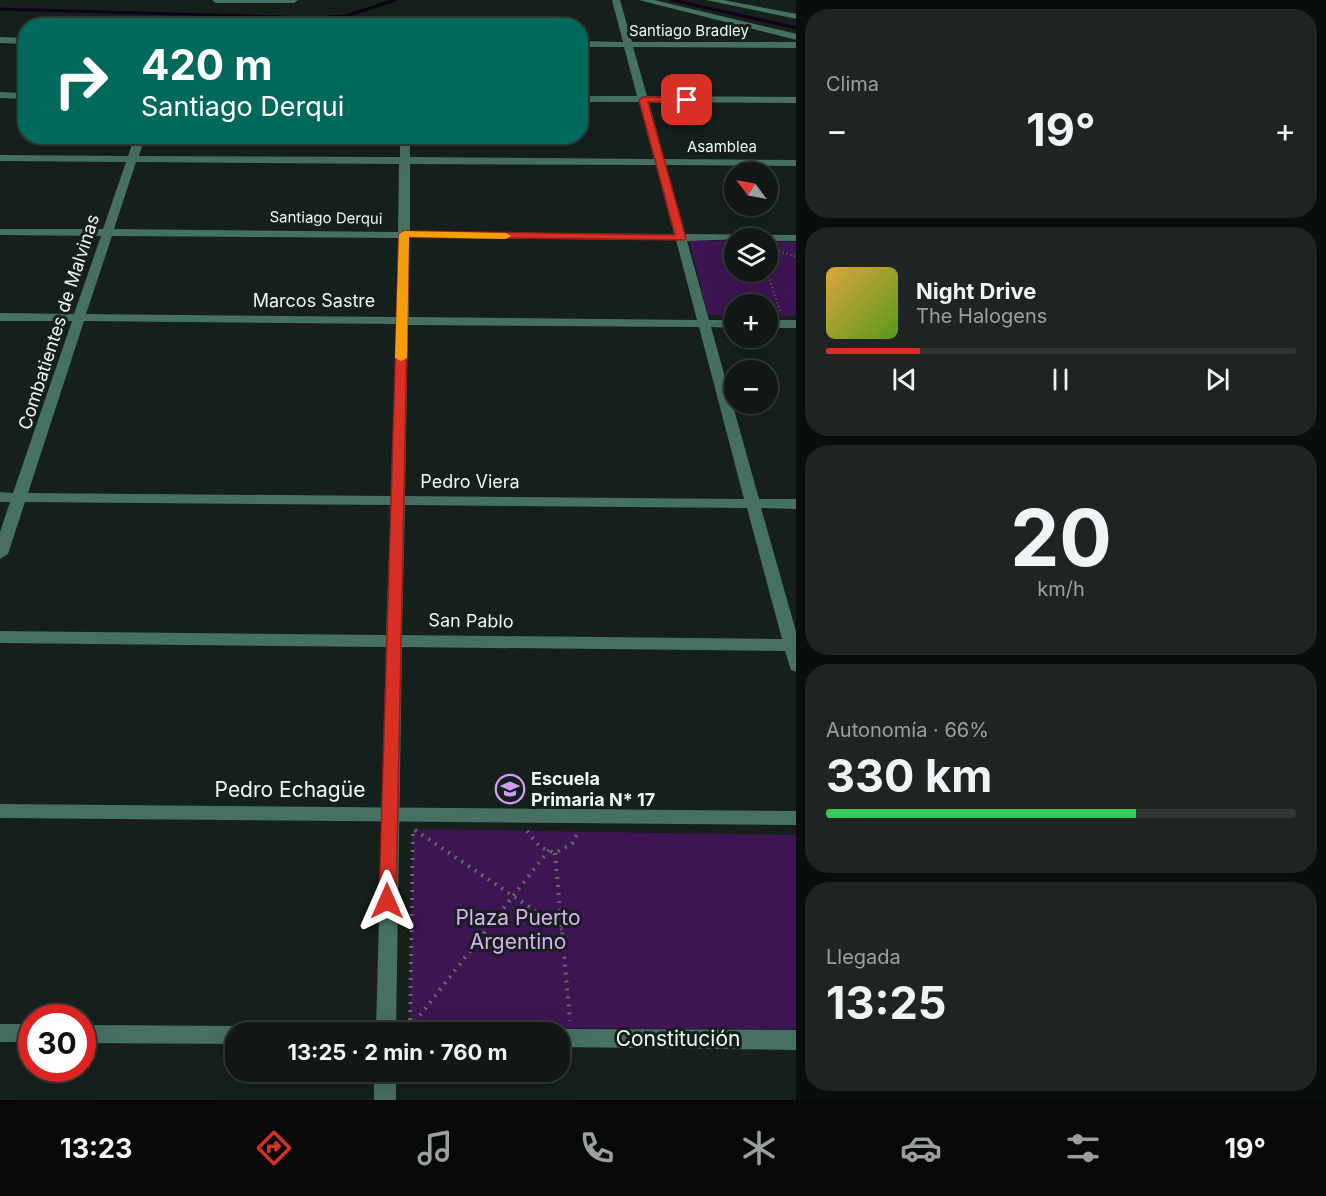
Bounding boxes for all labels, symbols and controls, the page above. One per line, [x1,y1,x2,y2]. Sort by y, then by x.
street label: Santiago Bradley [629,21,750,40]
text: 420 m [141,39,272,90]
icon: right [42,42,120,120]
text: Clima [826,72,879,96]
pin [661,74,712,125]
icon: arrive [670,83,703,116]
text: Santiago Derqui [141,90,344,123]
text: 19° [1026,102,1096,157]
text: − [826,110,848,150]
text: + [1274,110,1296,150]
street label: Asamblea [687,137,757,156]
north arrow [724,162,778,216]
map controls [724,162,778,414]
street label: Santiago Derqui [269,207,383,228]
street label: Combatientes de Malvinas [14,211,103,432]
button: layers [724,228,778,282]
text: Night Drive [916,278,1036,304]
street label: Marcos Sastre [253,290,375,311]
button: + [724,294,778,348]
text: The Halogens [916,304,1047,328]
button: − [724,360,778,414]
icon: previous [888,363,921,396]
icon: pause [1044,363,1077,396]
icon: next [1201,363,1234,396]
street label: Pedro Viera [420,471,520,492]
text: 20 [1010,490,1112,585]
text: km/h [1037,577,1085,601]
street label: San Pablo [428,609,514,632]
text: Autonomía · 66% [826,718,989,742]
text: 330 km [826,748,992,803]
place label: Escuela Primaria N* 17 [531,768,655,810]
school or university icon: Escuela Primaria N* 17 [494,773,526,805]
street label: Pedro Echagüe [215,777,365,802]
position arrow [355,869,419,933]
park label: Plaza Puerto Argentino [455,905,581,954]
text: Llegada [826,945,901,969]
text: 13:25 [826,975,947,1030]
speed limit sign: 30 [18,1004,96,1082]
street label: Constitución [616,1026,740,1051]
text: 13:25 · 2 min · 760 m [287,1039,508,1065]
icon: directions [253,1127,295,1169]
icon: music [414,1127,456,1169]
icon: phone [576,1127,618,1169]
icon: climate [738,1127,780,1169]
icon: car [900,1127,942,1169]
icon: filters [1062,1127,1104,1169]
text: 13:23 [60,1132,133,1165]
text: 19° [1224,1132,1266,1165]

